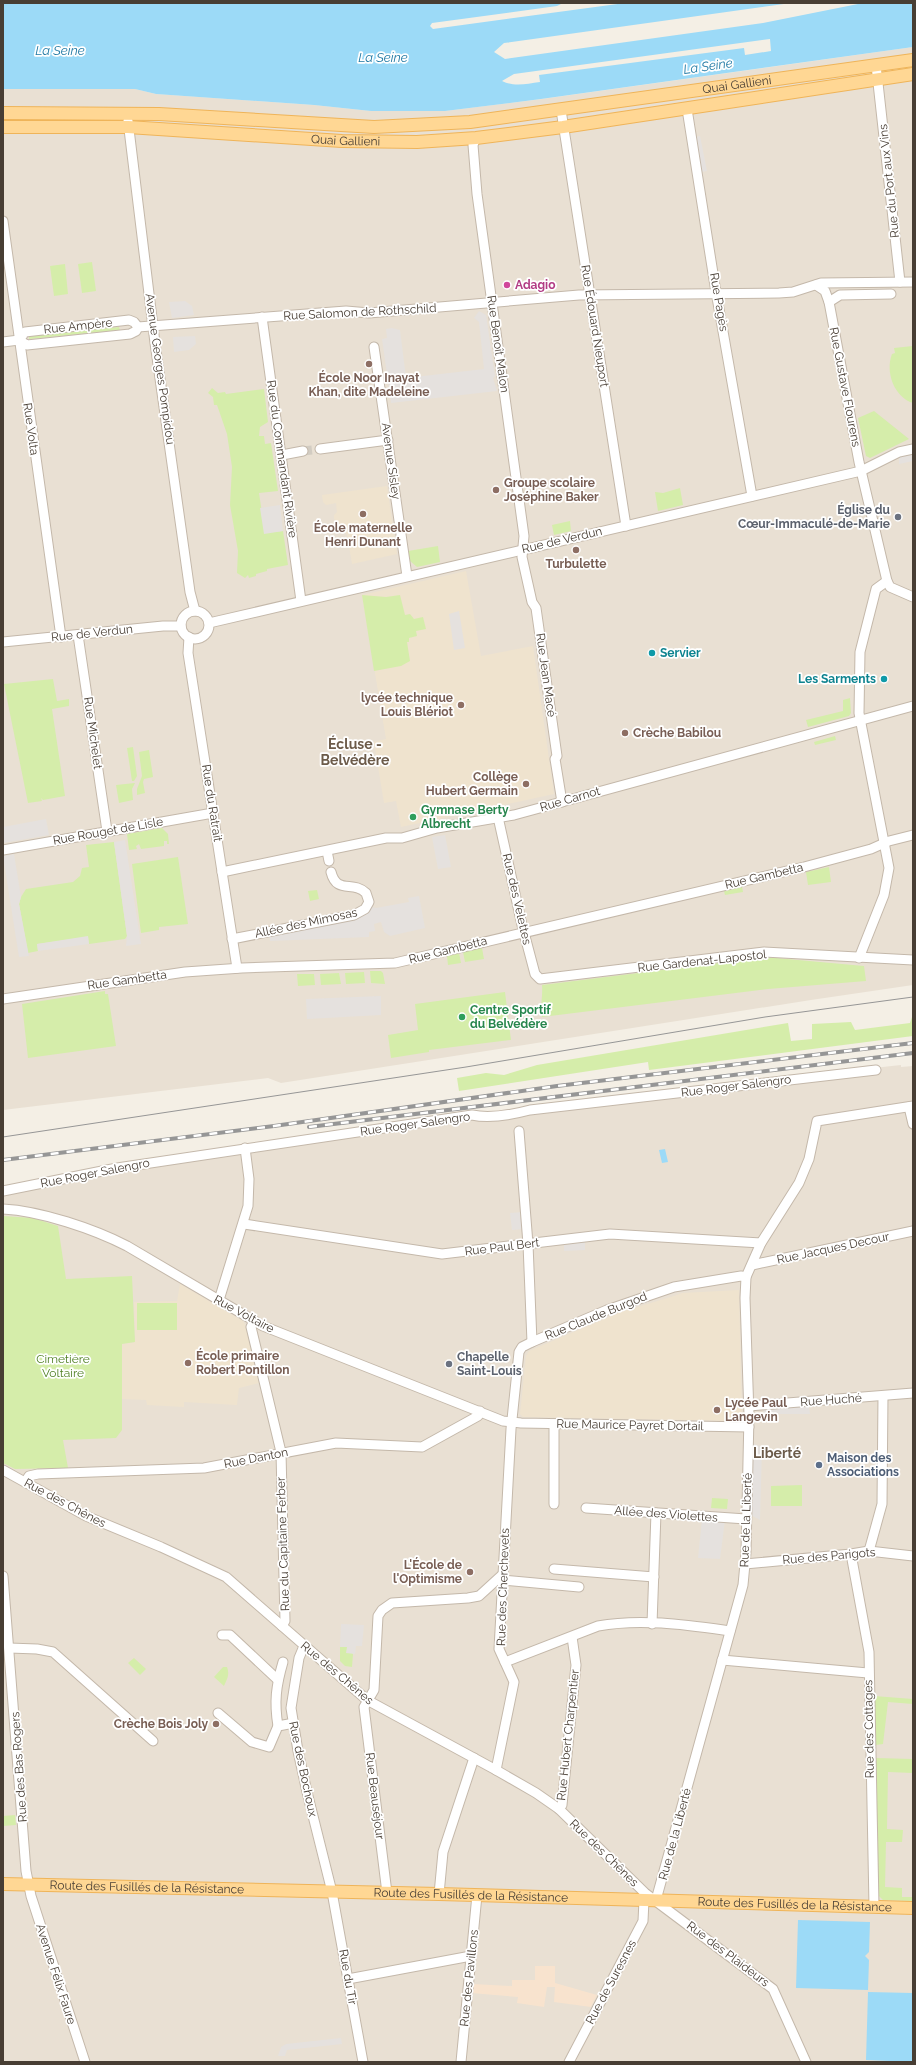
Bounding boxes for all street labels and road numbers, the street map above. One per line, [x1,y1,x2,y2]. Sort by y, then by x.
street label: Quai Gallieni [702,73,772,96]
street label: Rue du Port aux Vins [876,123,902,239]
street label: Quai Gallieni [310,132,380,149]
street label: Rue Édouard Nieuport [578,264,612,388]
street label: Rue Pagès [707,272,731,333]
street label: Avenue Georges Pompidou [142,292,178,446]
street label: Rue Benoît Malon [484,294,512,394]
street label: Rue Salomon de Rothschild [283,301,437,323]
street label: Rue Ampère [43,315,113,337]
street label: Rue Gustave Flourens [827,326,864,448]
street label: Rue du Commandant Rivière [264,379,300,539]
street label: Rue Volta [20,402,42,456]
street label: Avenue Sisley [379,422,403,501]
street label: Rue de Verdun [520,524,604,556]
street label: Rue de Verdun [50,622,134,644]
street label: Rue Jean Macé [533,632,559,718]
street label: Rue Michelet [81,696,105,770]
street label: Rue du Ratrait [199,763,225,843]
street label: Rue Carnot [538,784,602,814]
street label: Rue Rouget de Lisle [52,814,164,848]
street label: Rue des Velettes [500,852,534,946]
street label: Rue Gambetta [723,860,805,892]
street label: Allée des Mimosas [253,905,359,941]
street label: Rue Gambetta [407,934,489,966]
street label: Rue Gardenat-Lapostol [637,947,768,975]
street label: Rue Gambetta [86,967,168,993]
street label: Rue Roger Salengro [680,1072,792,1100]
street label: Rue Roger Salengro [359,1109,471,1139]
street label: Rue Roger Salengro [39,1156,151,1190]
street label: Rue Jacques Decour [776,1229,891,1267]
street label: Rue Paul Bert [464,1235,540,1259]
street label: Rue Claude Burgod [543,1289,649,1343]
street label: Rue Voltaire [211,1292,277,1336]
street label: Rue Huché [800,1391,862,1409]
street label: Rue Maurice Payret Dortail [556,1417,704,1433]
street label: Rue Danton [223,1445,289,1471]
street label: Rue de la Liberté [737,1472,755,1568]
street label: Rue des Chênes [22,1476,108,1531]
street label: Rue du Capitaine Ferber [274,1476,292,1611]
street label: Allée des Violettes [614,1503,718,1525]
street label: Rue des Cherchevets [494,1528,512,1646]
street label: Rue des Parigots [782,1545,876,1567]
street label: Rue des Chênes [298,1639,376,1708]
street label: Rue Hubert Charpentier [554,1668,582,1801]
street label: Rue des Cottages [861,1679,877,1778]
street label: Rue des Bas Rogers [8,1711,30,1823]
street label: Rue des Bochoux [286,1720,320,1818]
street label: Rue Beauséjour [363,1752,387,1841]
street label: Rue de la Liberté [656,1786,694,1882]
street label: Rue des Chênes [567,1817,642,1890]
street label: Route des Fusillés de la Résistance [50,1878,244,1897]
street label: Route des Fusillés de la Résistance [373,1886,568,1905]
street label: Route des Fusillés de la Résistance [697,1895,892,1914]
street label: Rue des Plaideurs [684,1918,772,1990]
street label: Avenue Félix Faure [33,1922,79,2026]
street label: Rue des Pavillons [457,1929,481,2027]
street label: Rue de Suresnes [583,1937,639,2027]
street label: Rue du Tir [336,1948,360,2007]

